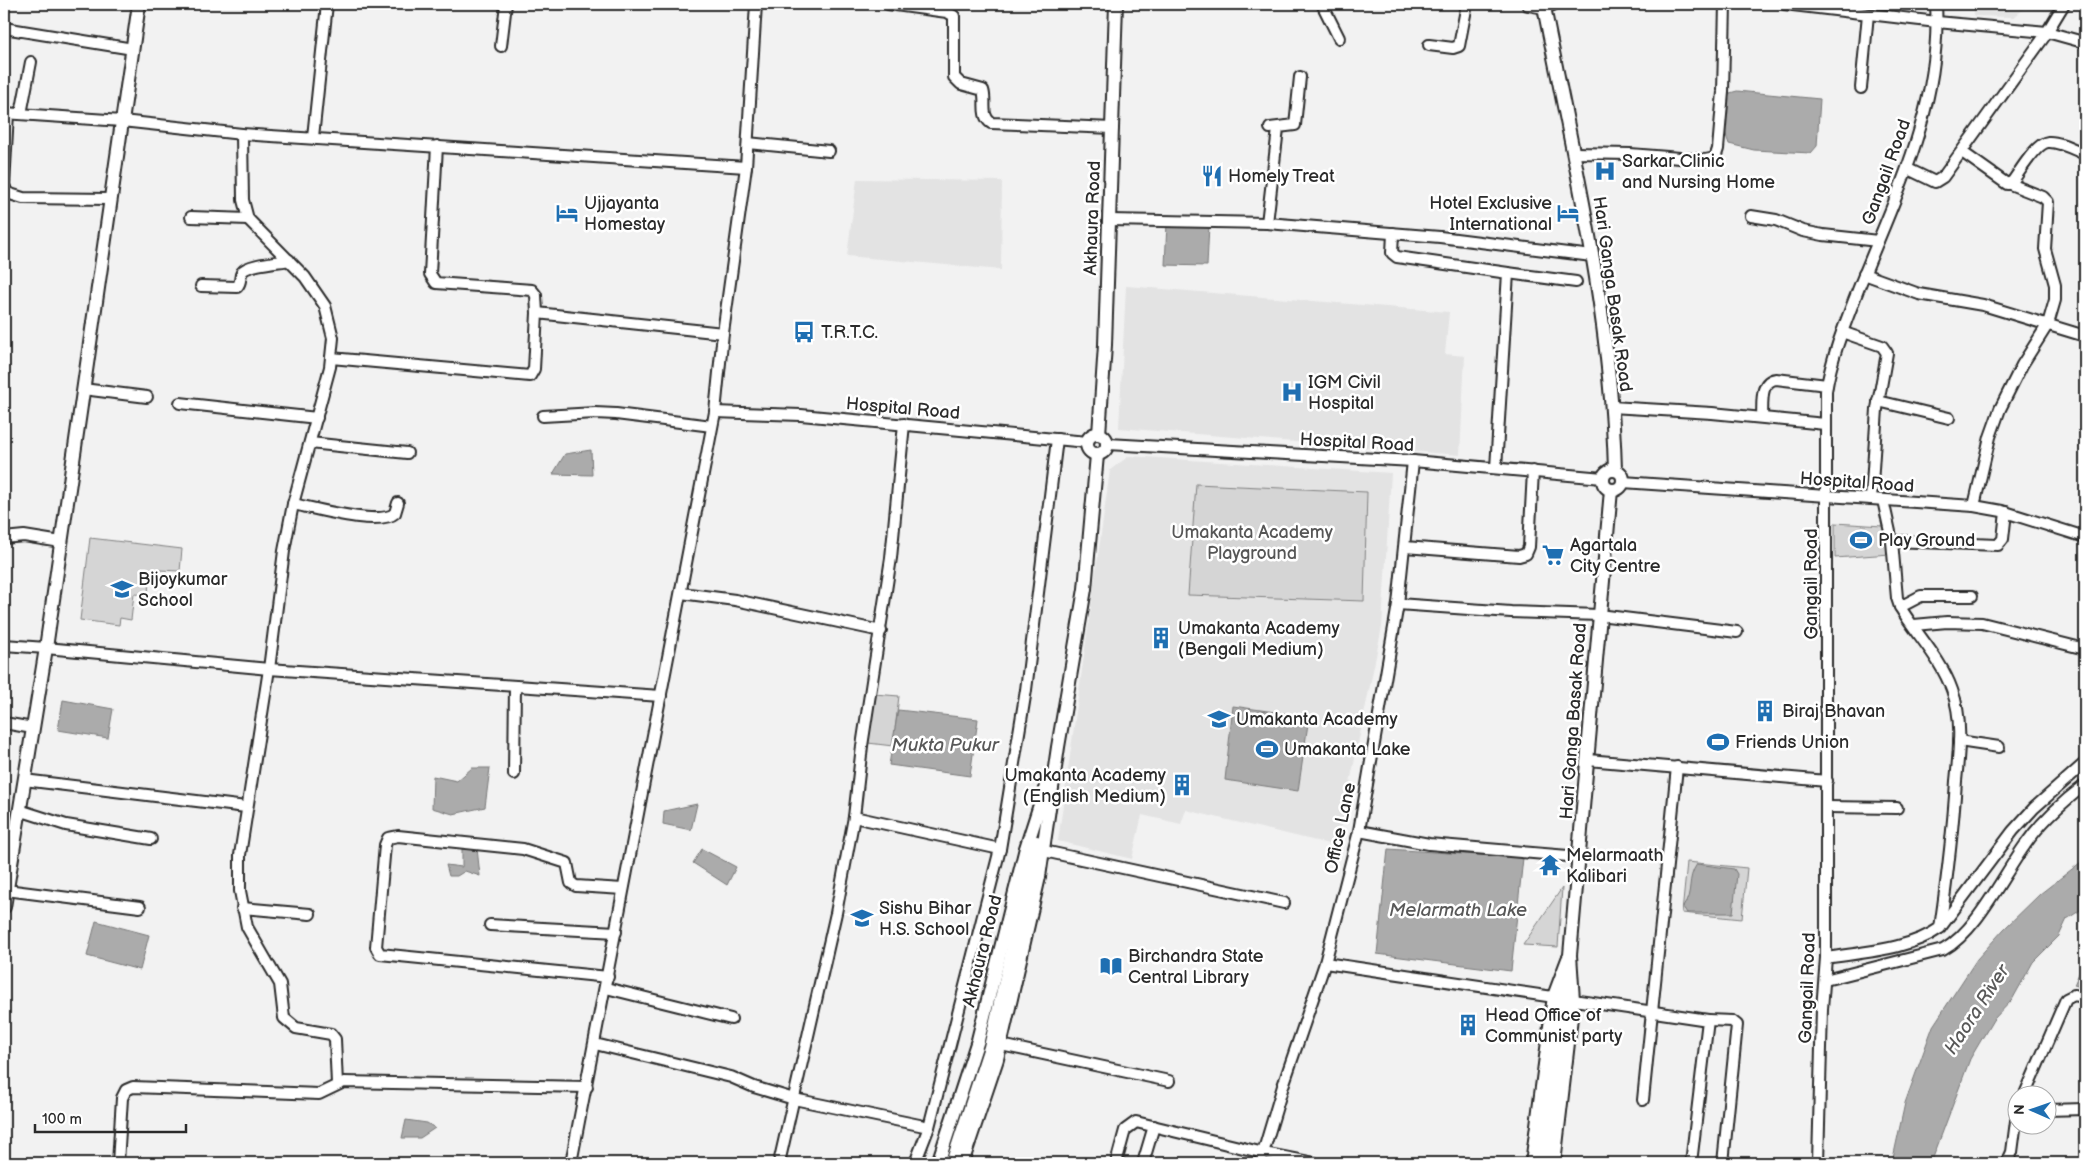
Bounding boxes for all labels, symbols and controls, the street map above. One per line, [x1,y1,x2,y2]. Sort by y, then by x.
street label: Gangail Road [1858,116,1915,228]
place label: Sarkar Clinic and Nursing Home [1622,151,1775,193]
hospital icon: Sarkar Clinic and Nursing Home [1592,158,1618,184]
street label: Akhaura Road [1080,160,1105,276]
restaurant icon: Homely Treat [1199,163,1225,189]
place label: Homely Treat [1228,166,1335,187]
place label: Ujjayanta Homestay [584,193,666,235]
place label: Hotel Exclusive International [1429,193,1552,235]
street label: Hari Ganga Basak Road [1588,195,1637,393]
hotel icon: Ujjayanta Homestay [554,200,580,226]
hotel icon: Hotel Exclusive International [1555,200,1581,226]
bus stop icon: T.R.T.C. [791,319,817,345]
place label: T.R.T.C. [821,322,878,343]
place label: IGM Civil Hospital [1308,372,1381,414]
hospital icon: IGM Civil Hospital [1279,379,1305,405]
street label: Hospital Road [845,393,961,424]
street label: Hospital Road [1299,429,1415,456]
street label: Hospital Road [1799,468,1915,497]
park label: Umakanta Academy Playground [1171,522,1334,564]
sports icon: Play Ground [1848,527,1874,553]
street label: Gangail Road [1801,528,1822,640]
place label: Play Ground [1878,530,1975,551]
place label: Agartala City Centre [1570,535,1661,577]
supermarket icon: Agartala City Centre [1540,542,1566,568]
place label: Bijoykumar School [138,569,228,611]
school or university icon: Bijoykumar School [109,576,135,602]
place label: Umakanta Academy (Bengali Medium) [1178,618,1340,660]
street label: Hari Ganga Basak Road [1556,622,1591,820]
building icon: Umakanta Academy (Bengali Medium) [1148,625,1174,651]
building icon: Biraj Bhavan [1752,698,1778,724]
place label: Biraj Bhavan [1782,701,1885,722]
school or university icon: Umakanta Academy [1206,706,1232,732]
place label: Umakanta Academy [1236,709,1398,730]
sports icon: Friends Union [1705,729,1731,755]
place label: Friends Union [1735,732,1849,753]
water label: Mukta Pukur [891,734,1000,757]
sports icon: Umakanta Lake [1254,736,1280,762]
place label: Umakanta Lake [1284,739,1411,760]
place label: Umakanta Academy (English Medium) [1004,765,1167,807]
building icon: Umakanta Academy (English Medium) [1169,772,1195,798]
street label: Office Lane [1321,780,1360,876]
place label: Melarmaath Kalibari [1566,845,1664,887]
temple icon: Melarmaath Kalibari [1537,852,1563,878]
street label: Akhaura Road [958,893,1007,1009]
place label: Sishu Bihar H.S. School [879,898,971,940]
water label: Melarmath Lake [1389,899,1527,922]
school or university icon: Sishu Bihar H.S. School [849,905,875,931]
street label: Gangail Road [1795,932,1820,1044]
place label: Birchandra State Central Library [1128,946,1264,988]
library icon: Birchandra State Central Library [1098,953,1124,979]
water label: Haora River [1940,960,2015,1059]
place label: Head Office of Communist party [1485,1005,1623,1047]
building icon: Head Office of Communist party [1455,1012,1481,1038]
north arrow [2006,1084,2056,1134]
scale bar [35,1102,186,1134]
text: N [2011,1104,2028,1115]
text: 100 m [42,1110,82,1129]

